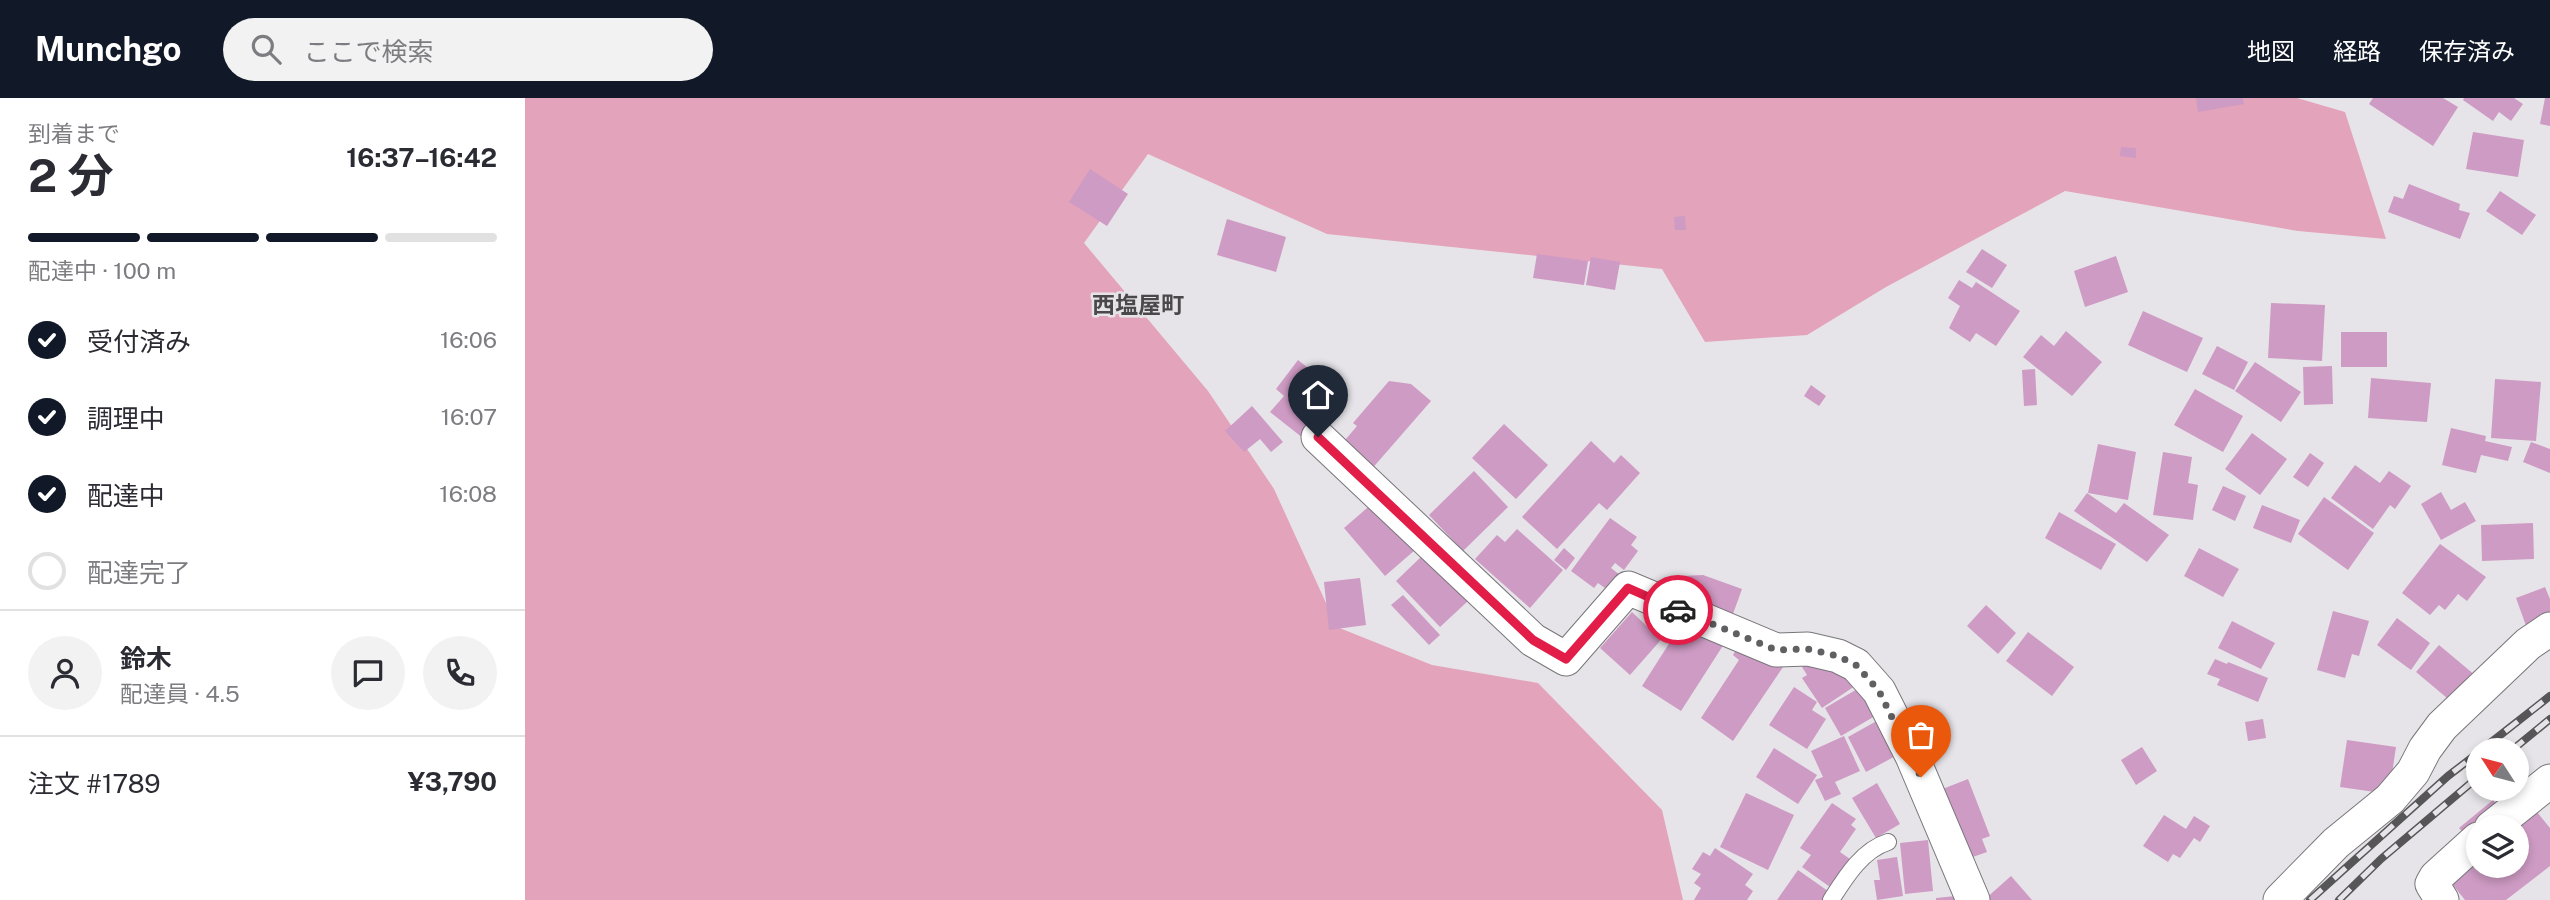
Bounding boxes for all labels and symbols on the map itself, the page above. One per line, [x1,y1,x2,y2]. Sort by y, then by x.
district label: 西塩屋町 [1092,291,1184,318]
pin [1288,365,1348,437]
courier [1643,575,1713,645]
pin [1891,705,1951,777]
north arrow [2466,738,2529,802]

